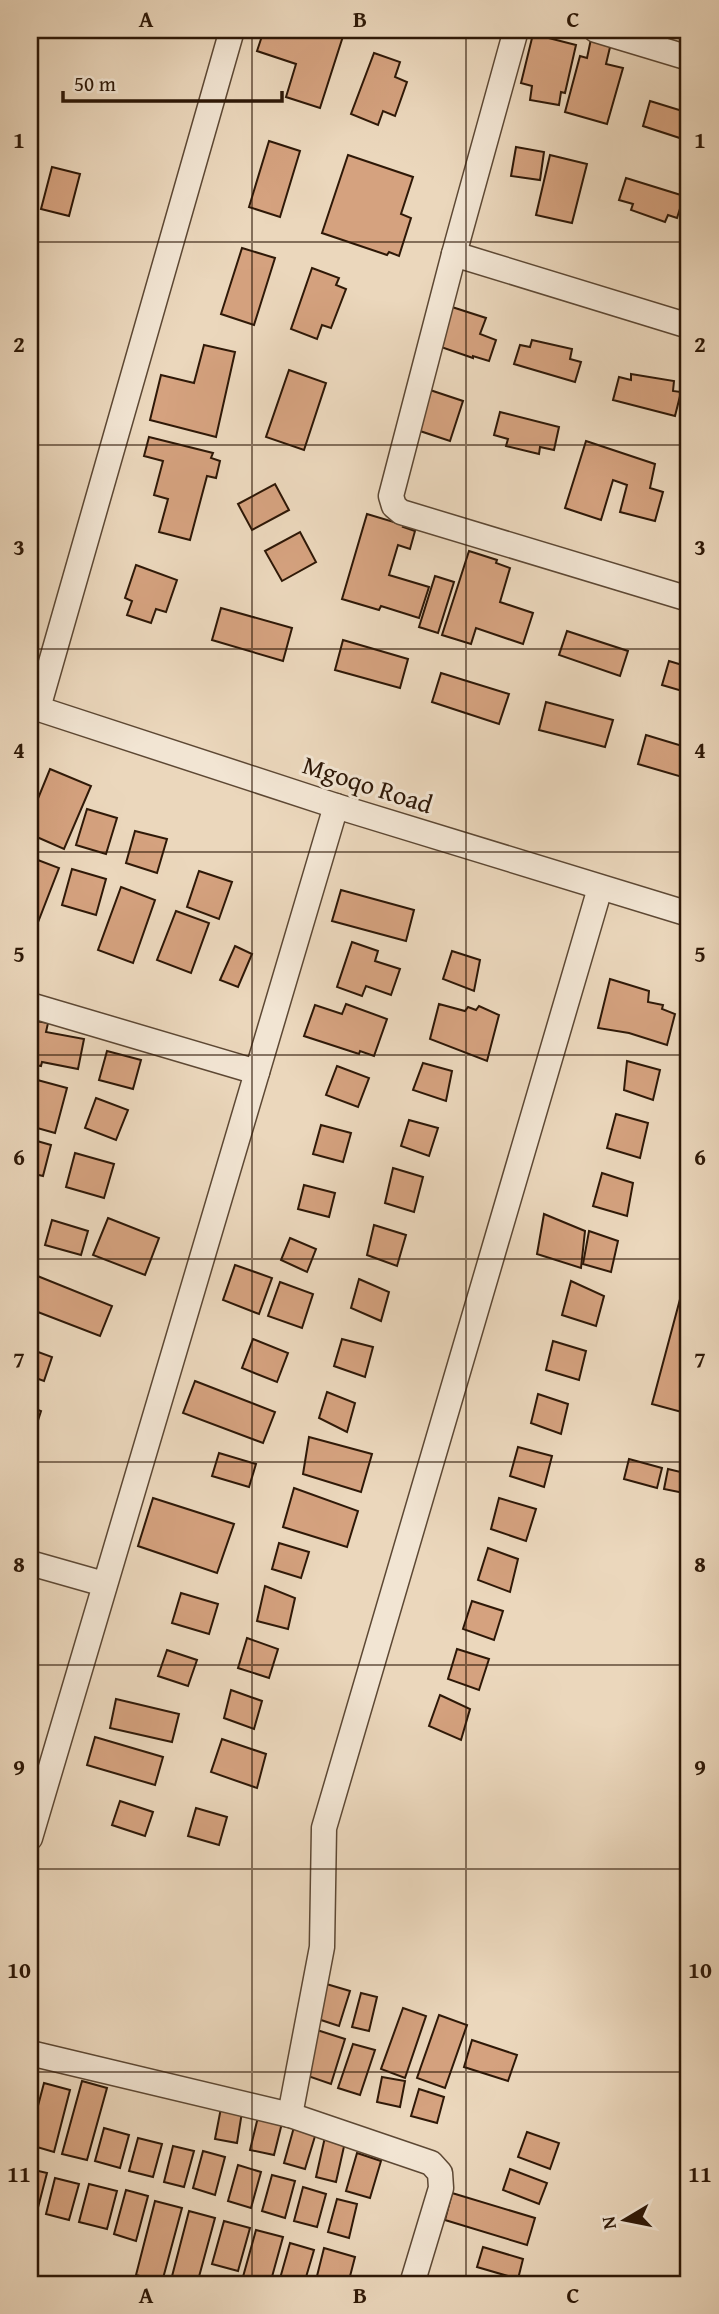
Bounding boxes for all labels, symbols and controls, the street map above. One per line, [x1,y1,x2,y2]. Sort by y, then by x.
text: A [139,2,154,35]
text: B [353,2,367,35]
text: C [566,2,580,35]
scale bar [63,60,282,104]
text: 50 m [74,68,116,99]
text: 1 [13,123,25,156]
text: 1 [694,123,706,156]
text: 2 [13,327,25,360]
text: 2 [694,327,706,360]
text: 3 [13,530,25,563]
text: 3 [694,530,706,563]
text: 4 [13,733,25,766]
text: 4 [694,733,706,766]
street label: Mgoqo Road [298,745,438,823]
text: 5 [13,937,25,970]
text: 5 [694,937,706,970]
text: 6 [13,1140,25,1173]
text: 6 [694,1140,706,1173]
text: 7 [13,1343,25,1376]
text: 7 [694,1343,706,1376]
text: 8 [13,1547,25,1580]
text: 8 [694,1547,706,1580]
text: 9 [13,1750,25,1783]
text: 9 [694,1750,706,1783]
text: 10 [7,1953,31,1986]
text: 10 [688,1953,712,1986]
text: 11 [7,2157,31,2190]
text: 11 [688,2157,712,2190]
north arrow [590,2184,660,2254]
text: N [593,2214,623,2232]
text: A [139,2278,154,2311]
text: B [353,2278,367,2311]
text: C [566,2278,580,2311]

